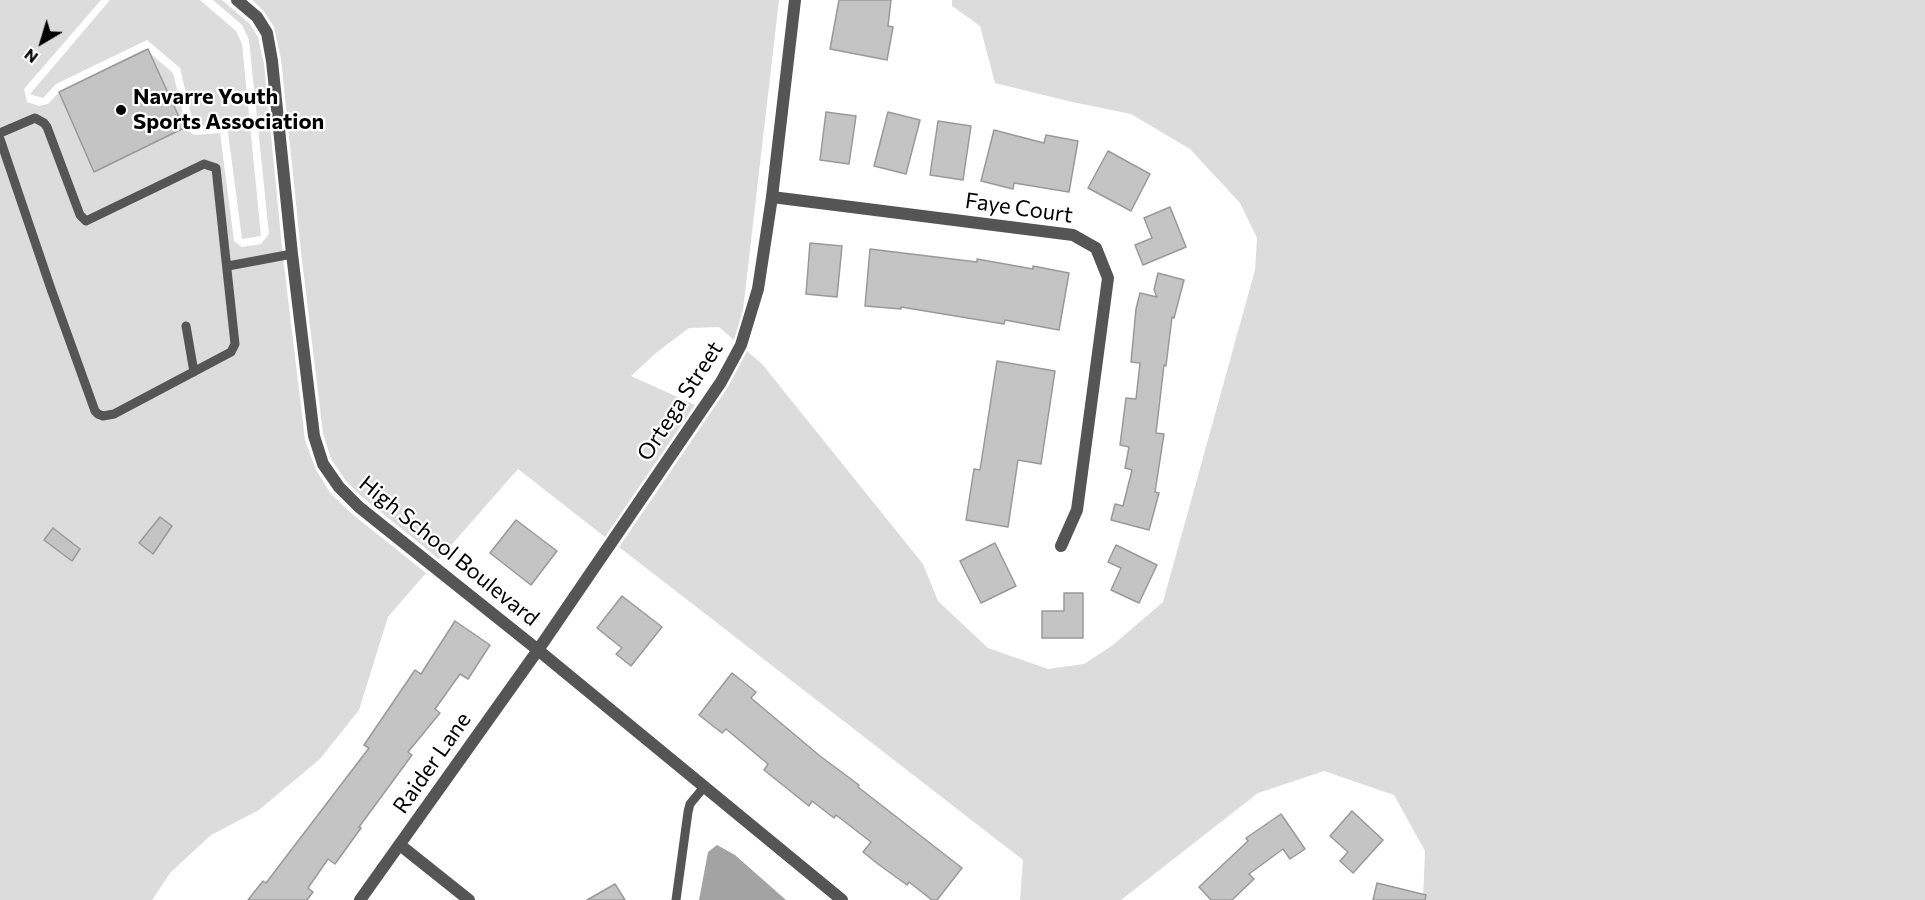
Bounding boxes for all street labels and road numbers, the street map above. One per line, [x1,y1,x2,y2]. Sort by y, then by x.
street label: Faye Court [963,187,1075,229]
street label: Ortega Street [632,336,728,466]
street label: High School Boulevard [354,470,544,632]
street label: Raider Lane [387,707,477,819]

